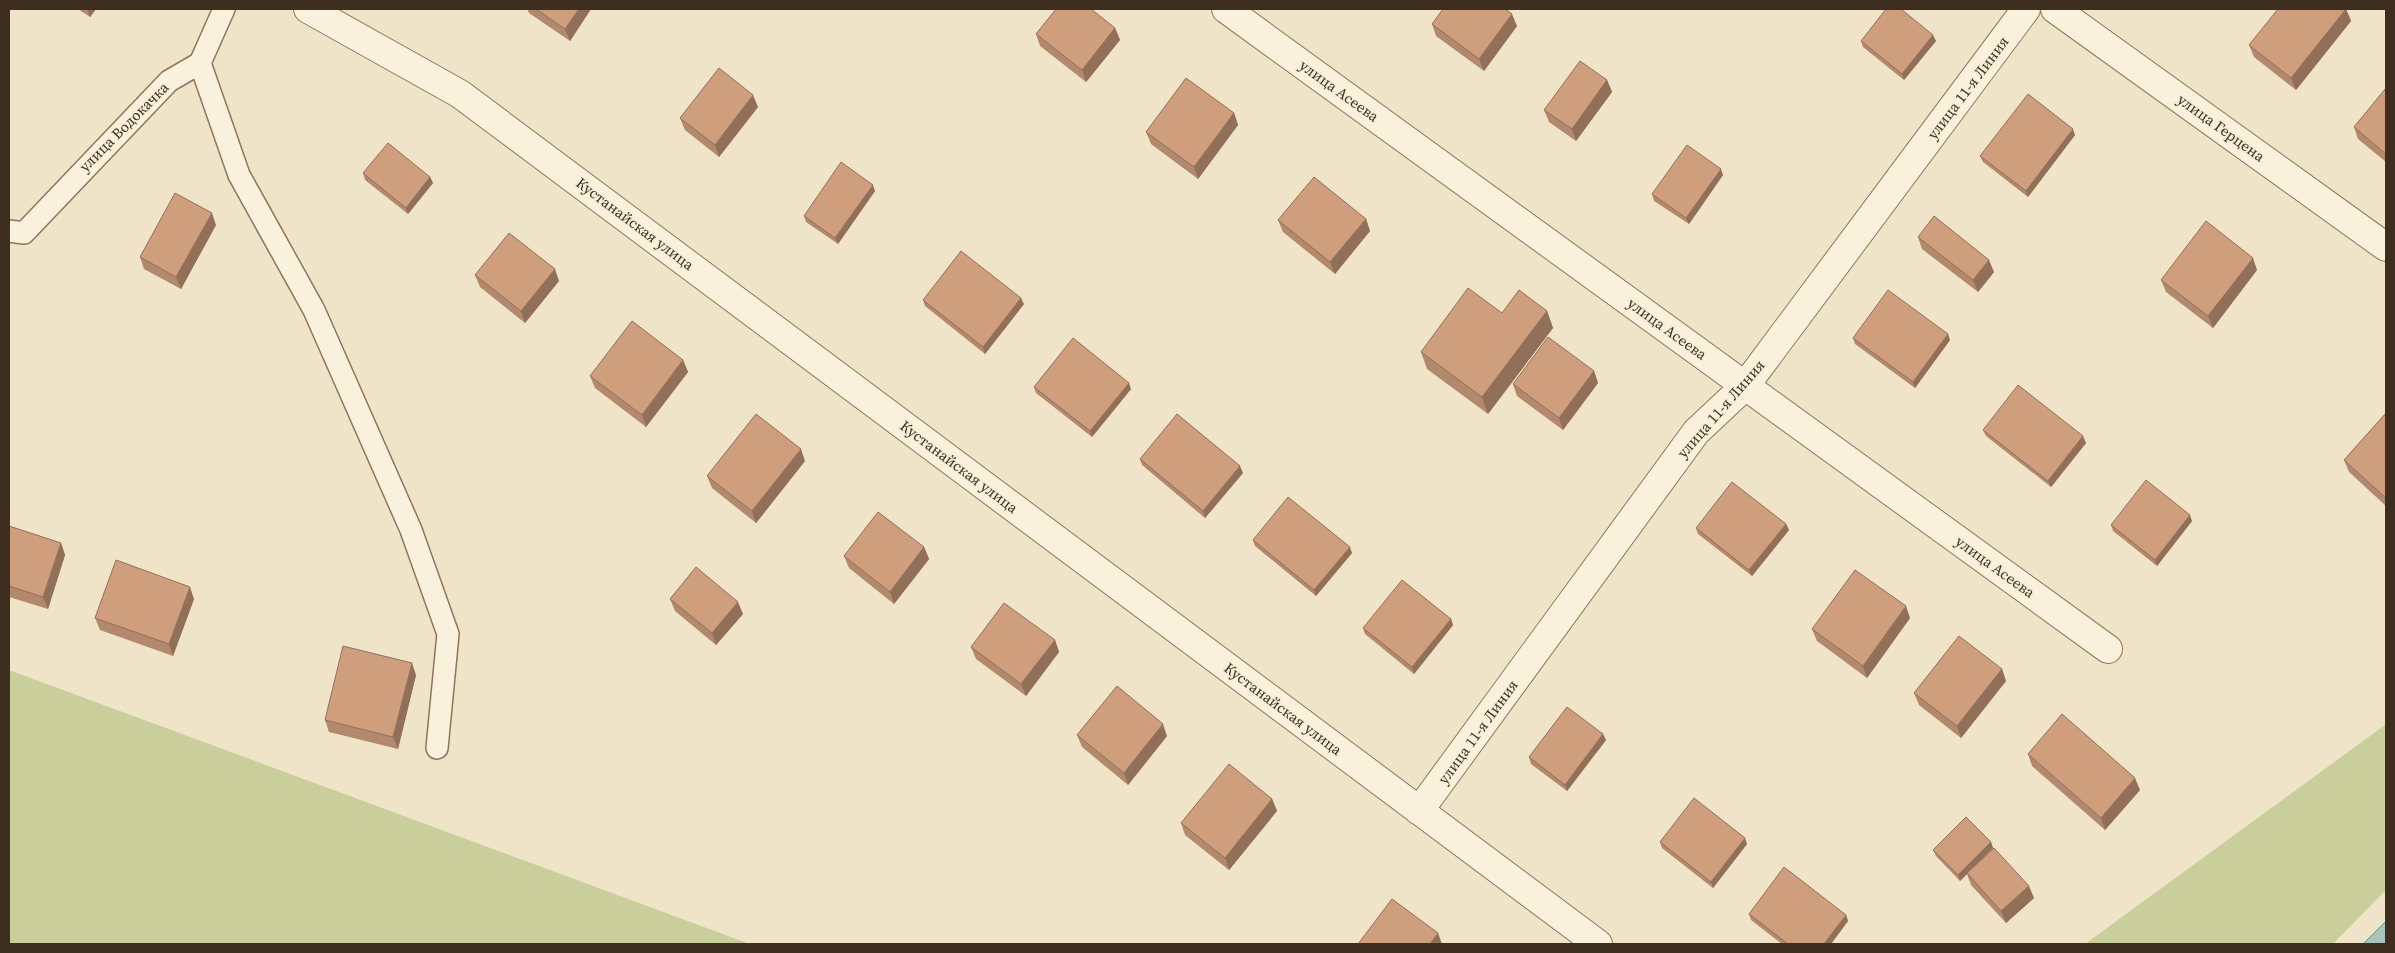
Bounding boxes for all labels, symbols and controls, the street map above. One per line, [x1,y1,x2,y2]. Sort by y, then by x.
street label: улица 11-я Линия [1922,32,2013,144]
street label: улица Асеева [1295,55,1384,127]
street label: улица Водокачка [74,77,173,176]
street label: улица Герцена [2173,89,2270,167]
street label: Кустанайская улица [572,172,699,275]
street label: улица Асеева [1623,293,1712,365]
street label: улица 11-я Линия [1672,355,1769,462]
street label: Кустанайская улица [896,415,1023,518]
street label: улица Асеева [1951,531,2040,603]
street label: Кустанайская улица [1220,657,1347,760]
street label: улица 11-я Линия [1433,675,1523,788]

